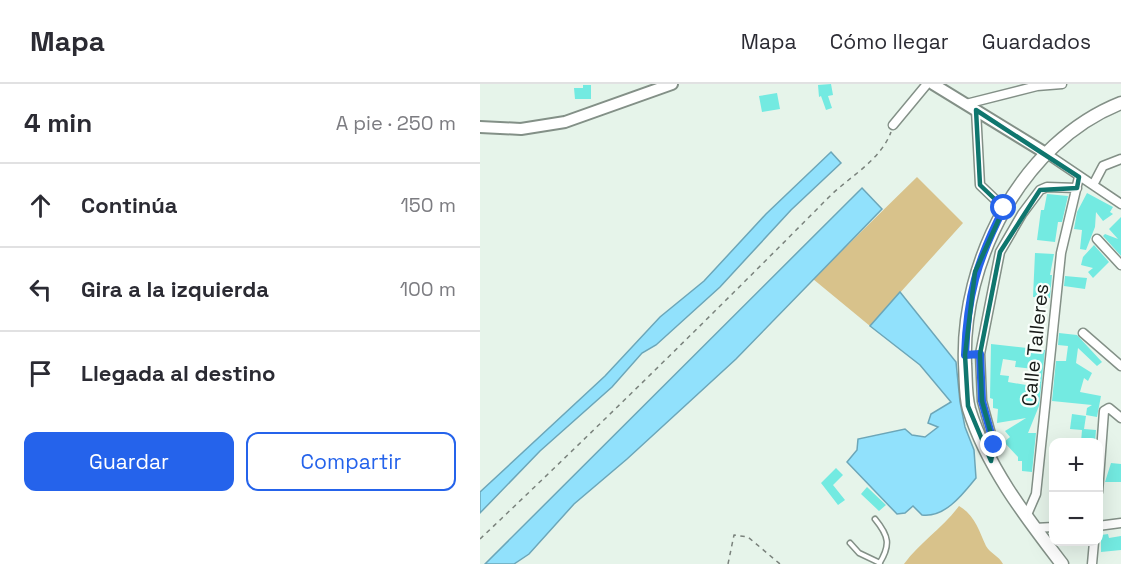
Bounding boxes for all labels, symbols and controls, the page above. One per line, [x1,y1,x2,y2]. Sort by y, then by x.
text: Mapa [30,23,105,59]
text: Mapa [741,28,797,55]
text: Cómo llegar [830,28,949,55]
text: Guardados [982,28,1091,55]
text: 4 min [24,106,92,140]
text: A pie · 250 m [336,110,456,136]
icon: ahead [24,189,57,222]
text: Continúa [81,191,177,219]
text: 150 m [401,192,456,218]
route start [990,194,1016,220]
icon: left [24,273,57,306]
text: Gira a la izquierda [81,275,269,303]
text: 100 m [400,276,456,302]
street label: Calle Talleres [1016,282,1054,408]
icon: arrive [24,357,57,390]
text: Llegada al destino [81,359,275,387]
route end [980,431,1006,457]
button: Guardar [24,432,234,491]
button: Compartir [246,432,456,491]
map controls [1049,438,1103,546]
button: + [1049,438,1103,492]
button: − [1049,492,1103,546]

